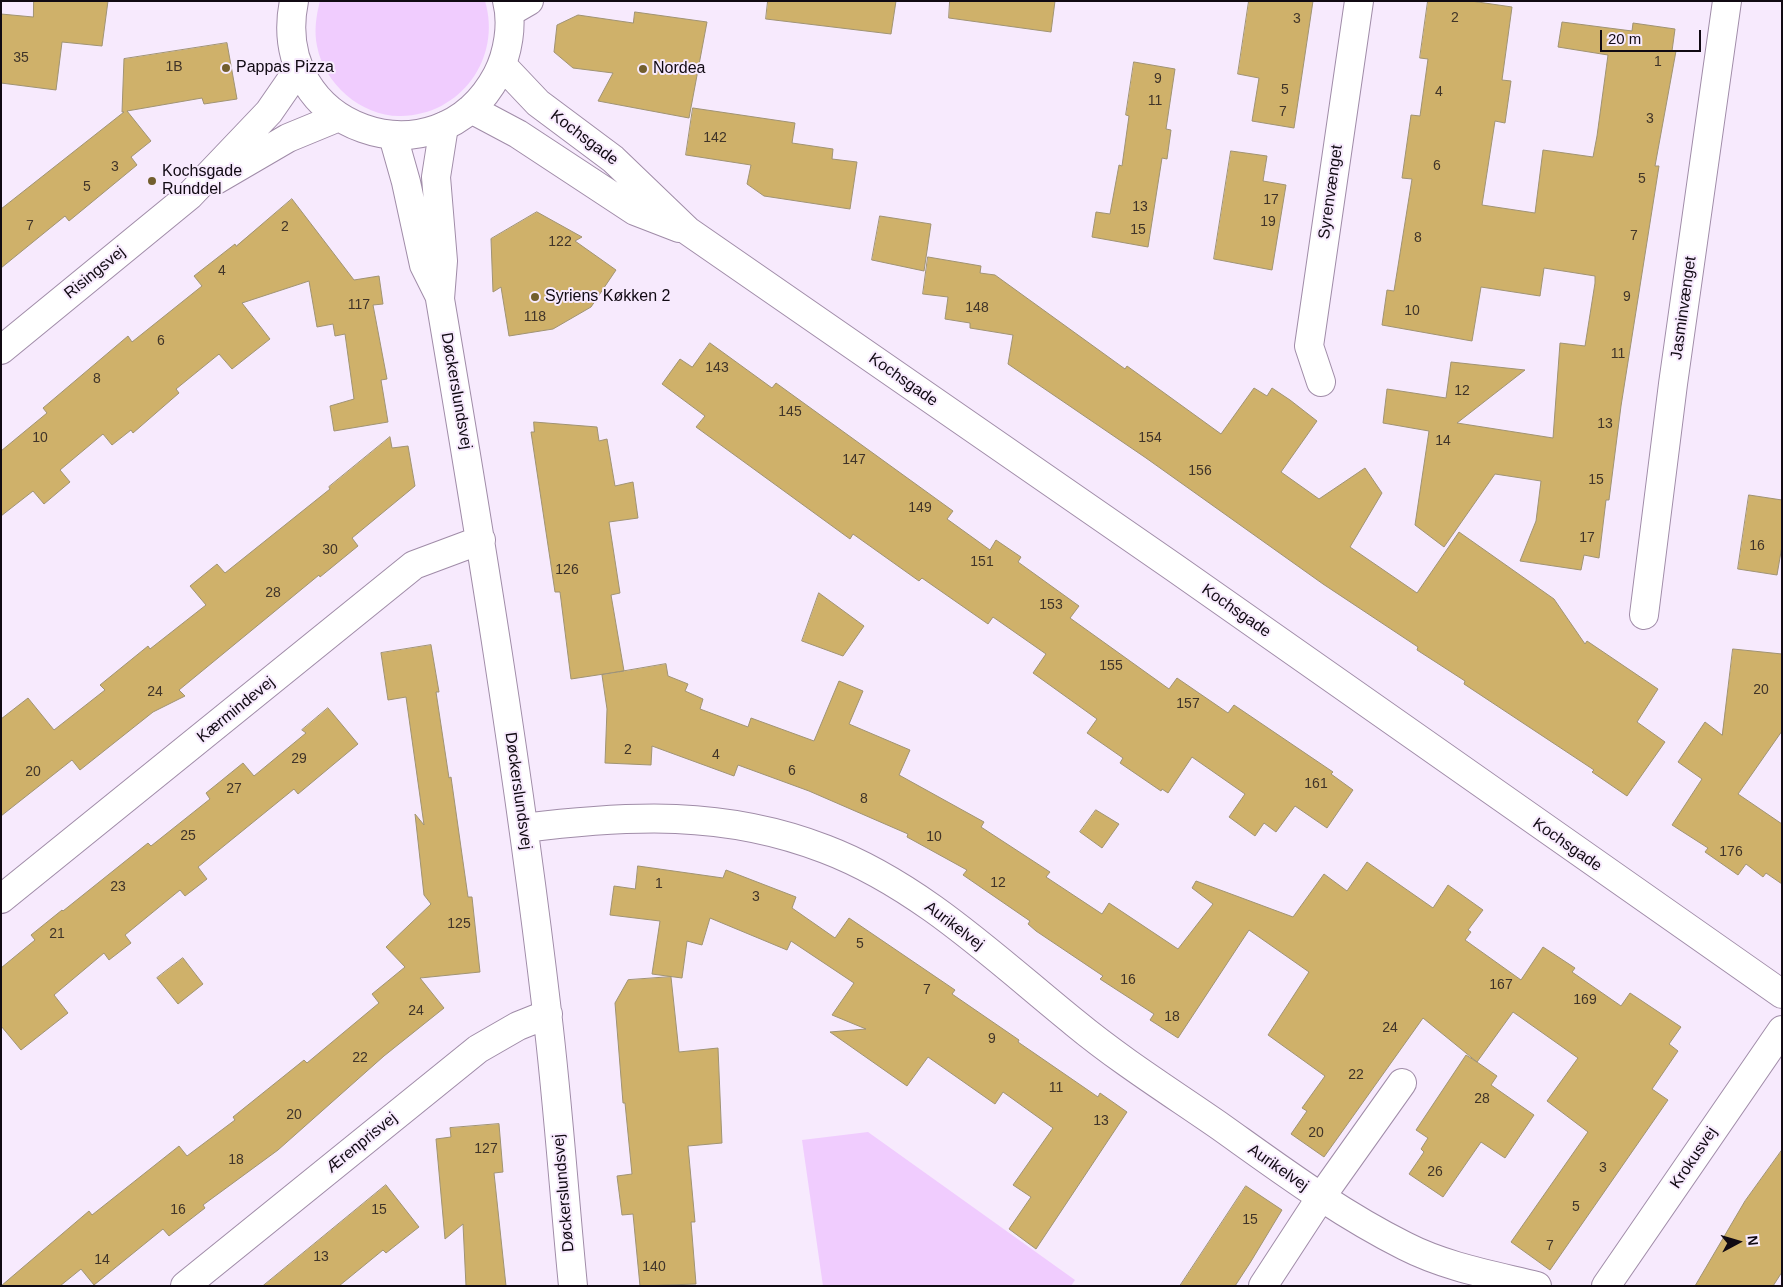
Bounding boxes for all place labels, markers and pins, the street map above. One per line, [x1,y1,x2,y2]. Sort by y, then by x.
place label: Pappas Pizza [236,58,334,78]
place label: Nordea [653,59,705,79]
marker: Pappas Pizza [220,62,232,74]
marker: Nordea [637,63,649,75]
place label: Kochsgade Runddel [162,162,242,200]
marker: Kochsgade Runddel [146,175,158,187]
place label: Syriens Køkken 2 [545,287,670,307]
marker: Syriens Køkken 2 [529,291,541,303]

